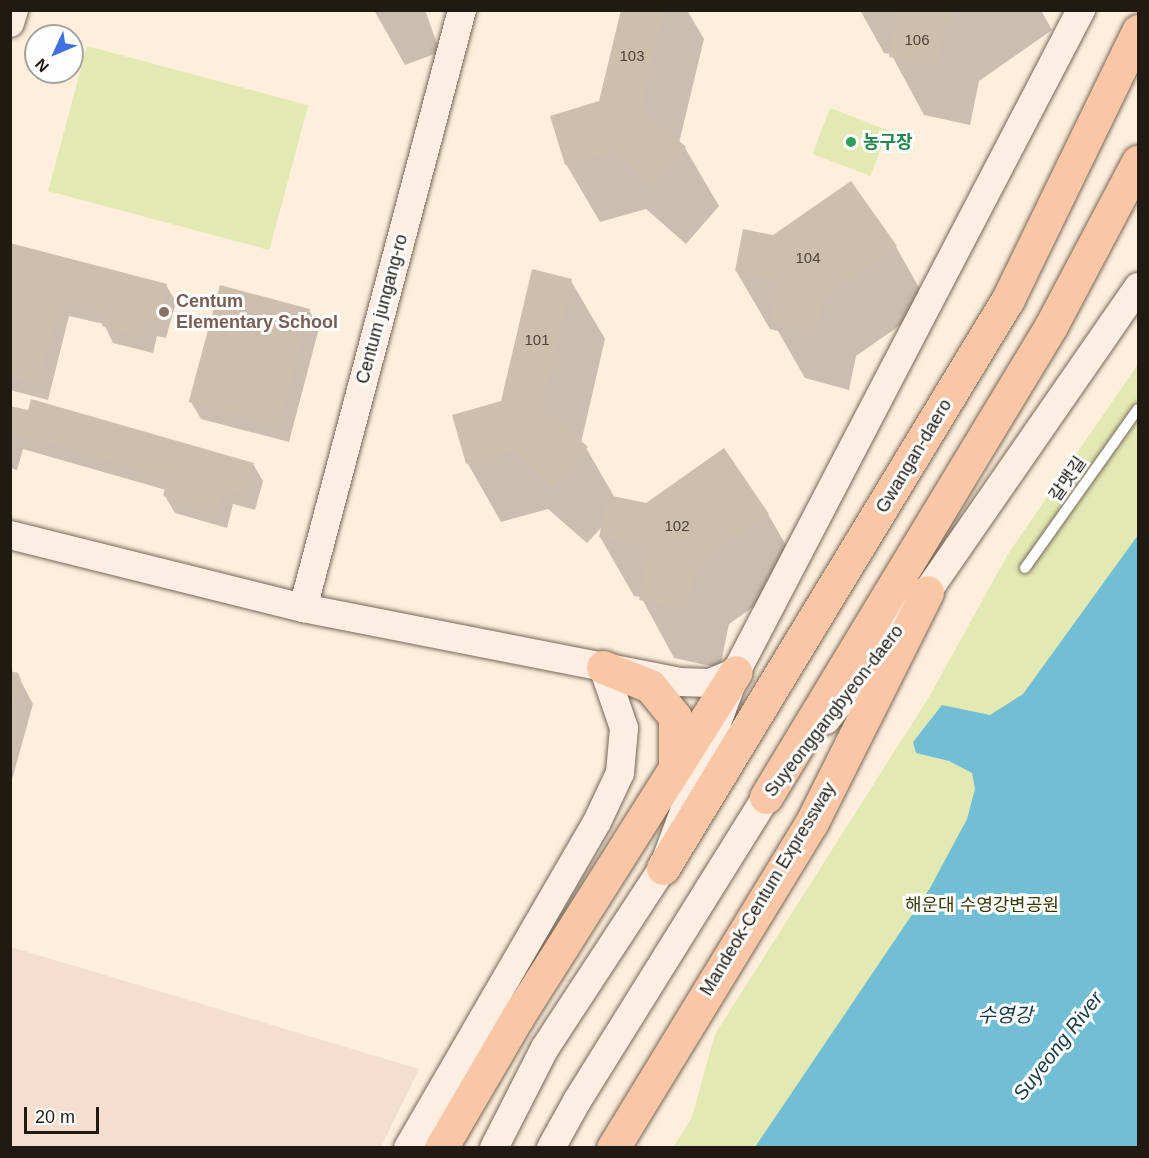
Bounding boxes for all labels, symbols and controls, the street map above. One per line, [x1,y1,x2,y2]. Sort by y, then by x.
north arrow [24,24,84,84]
house number: 106 [904,31,930,49]
house number: 103 [619,47,645,65]
text: N [32,55,52,76]
place label: 농구장 [863,131,913,153]
marker: 농구장 [844,135,858,149]
street label: Centum jungang-ro [352,232,412,386]
house number: 104 [795,249,821,267]
place label: Centum Elementary School [176,291,338,334]
marker: Centum Elementary School [157,305,171,319]
house number: 101 [524,331,550,349]
street label: Gwangan-daero [872,395,956,517]
street label: 갈맷길 [1045,452,1091,506]
house number: 102 [664,517,690,535]
street label: Suyeonggangbyeon-daero [760,621,908,801]
street label: Mandeok-Centum Expressway [696,778,840,1000]
park label: 해운대 수영강변공원 [905,894,1059,916]
water label: Suyeong River [1008,987,1108,1105]
water label: 수영강 [977,1003,1033,1027]
scale bar [27,1095,102,1133]
text: 20 m [35,1107,75,1127]

